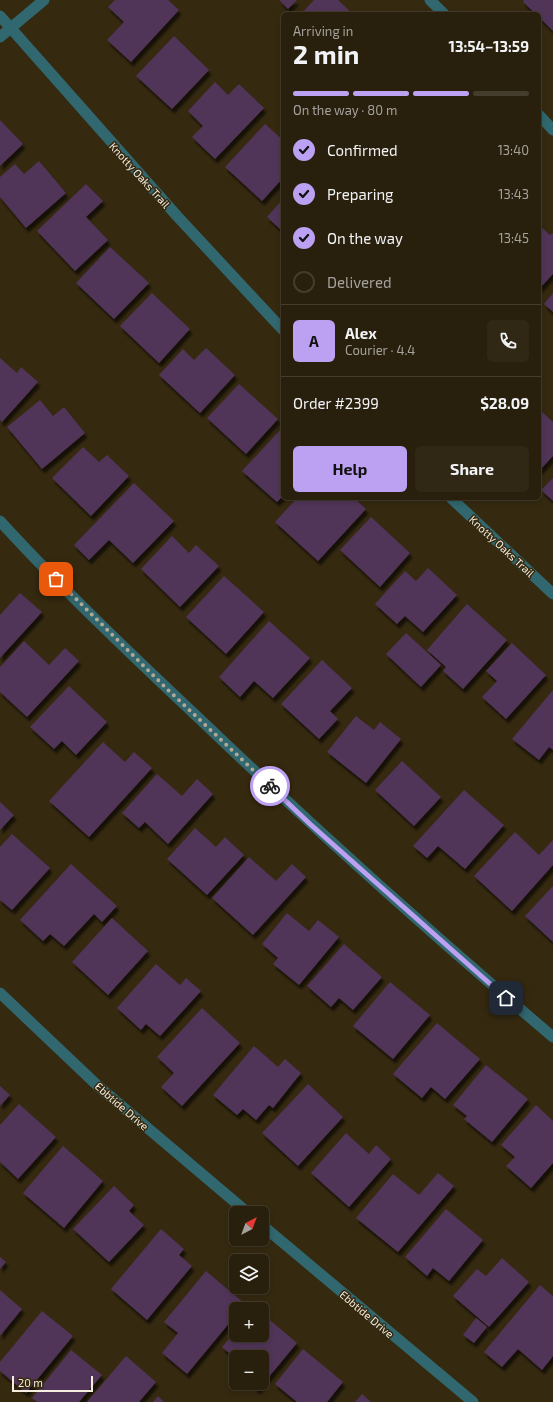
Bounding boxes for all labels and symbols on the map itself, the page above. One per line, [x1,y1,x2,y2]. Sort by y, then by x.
street label: Knotty Oaks Trail [107,139,173,211]
street label: Knotty Oaks Trail [467,513,538,580]
pin [39,562,73,596]
courier [250,766,290,806]
pin [489,981,523,1015]
street label: Ebbtide Drive [93,1079,151,1133]
north arrow [229,1206,269,1246]
street label: Ebbtide Drive [337,1288,397,1340]
scale bar [12,1374,93,1393]

